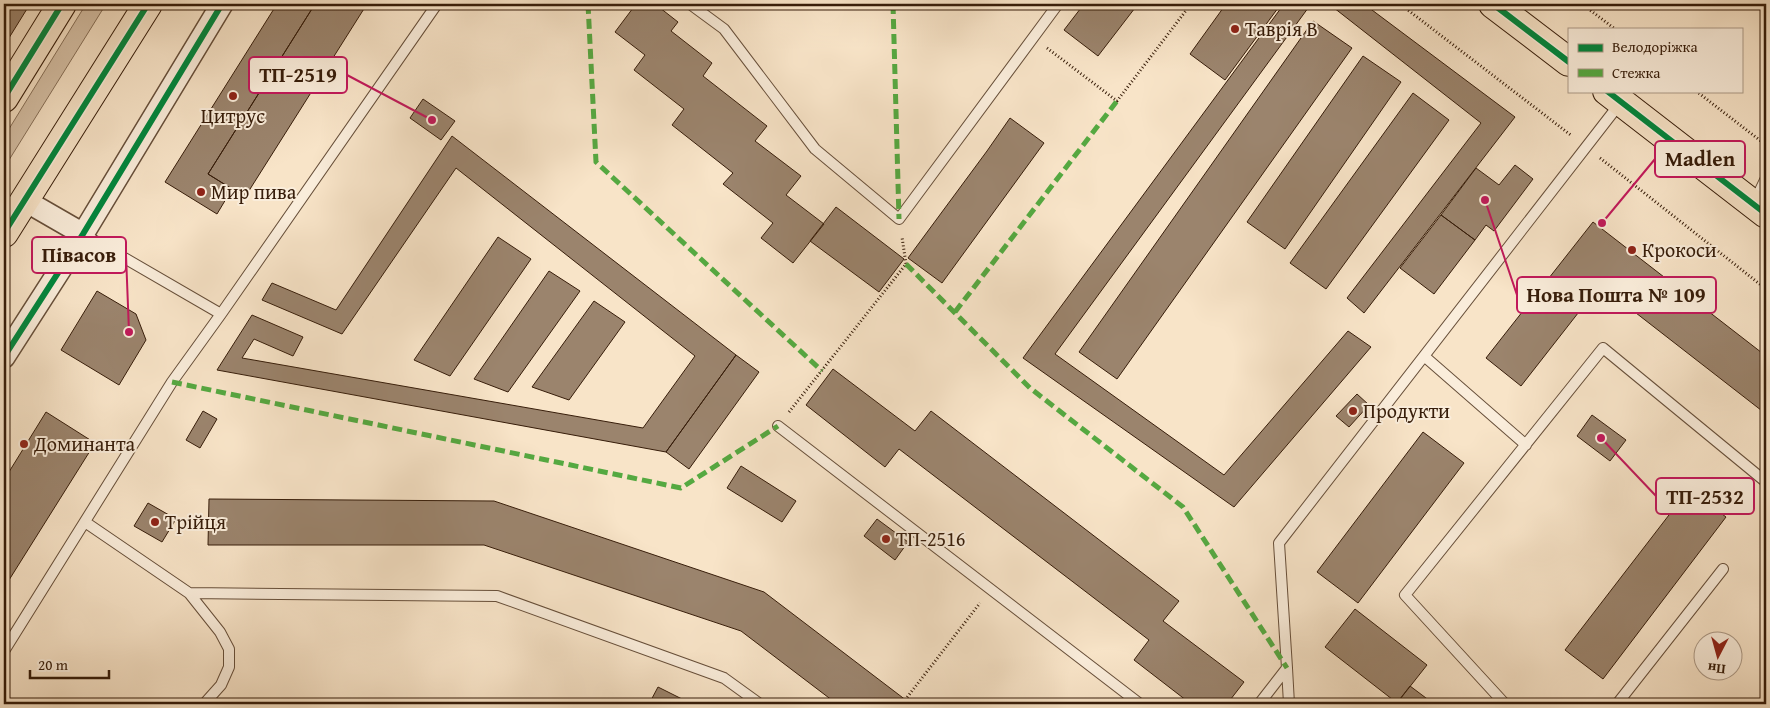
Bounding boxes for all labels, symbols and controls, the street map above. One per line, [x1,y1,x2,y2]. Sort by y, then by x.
place label: Таврія В [1245,14,1318,43]
marker: Таврія В [1229,23,1241,35]
legend [1568,28,1742,92]
text: Велодоріжка [1612,36,1698,57]
callout: ТП-2519 [249,57,347,93]
text: ТП-2519 [259,59,337,90]
text: Стежка [1612,62,1661,83]
marker: Цитрус [227,90,239,102]
place label: Цитрус [201,101,265,130]
callout: Madlen [1655,141,1745,177]
text: Madlen [1665,143,1736,174]
place label: Мир пива [211,177,297,206]
marker: Мир пива [195,186,207,198]
place label: Крокоси [1642,235,1717,264]
callout: Півасов [32,237,126,273]
text: Півасов [42,239,116,270]
marker: Крокоси [1626,244,1638,256]
callout: Нова Пошта № 109 [1517,277,1716,313]
text: Нова Пошта № 109 [1526,279,1706,310]
place label: Продукти [1363,396,1450,425]
marker: Продукти [1347,405,1359,417]
place label: Доминанта [33,429,136,458]
marker: Доминанта [18,438,30,450]
callout: ТП-2532 [1656,478,1754,514]
text: ТП-2532 [1666,481,1744,512]
place label: Трійця [165,507,226,536]
marker: Трійця [149,516,161,528]
place label: ТП-2516 [896,524,965,553]
marker: ТП-2516 [880,533,892,545]
north arrow [1692,630,1742,680]
scale bar [30,648,109,680]
text: 20 m [38,654,69,675]
text: Пн [1706,658,1727,680]

